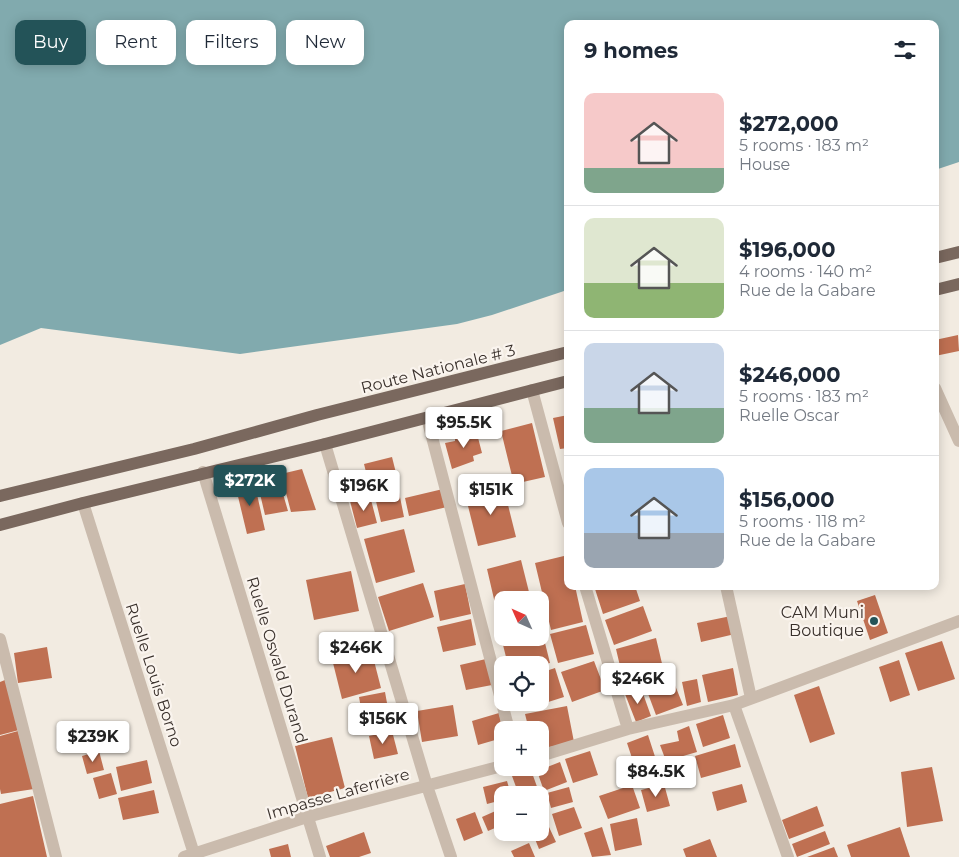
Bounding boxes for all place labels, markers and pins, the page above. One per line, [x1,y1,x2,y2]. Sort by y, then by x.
pin: $95.5K [423,406,505,449]
pin: $272K [215,464,285,507]
pin: $196K [329,470,399,512]
pin: $151K [456,474,526,516]
place label: CAM Muni Boutique [781,603,864,640]
marker: CAM Muni Boutique [868,615,880,627]
pin: $246K [321,632,391,674]
pin: $246K [603,662,673,705]
pin: $156K [348,702,418,745]
pin: $239K [58,720,128,763]
pin: $84.5K [615,756,697,798]

